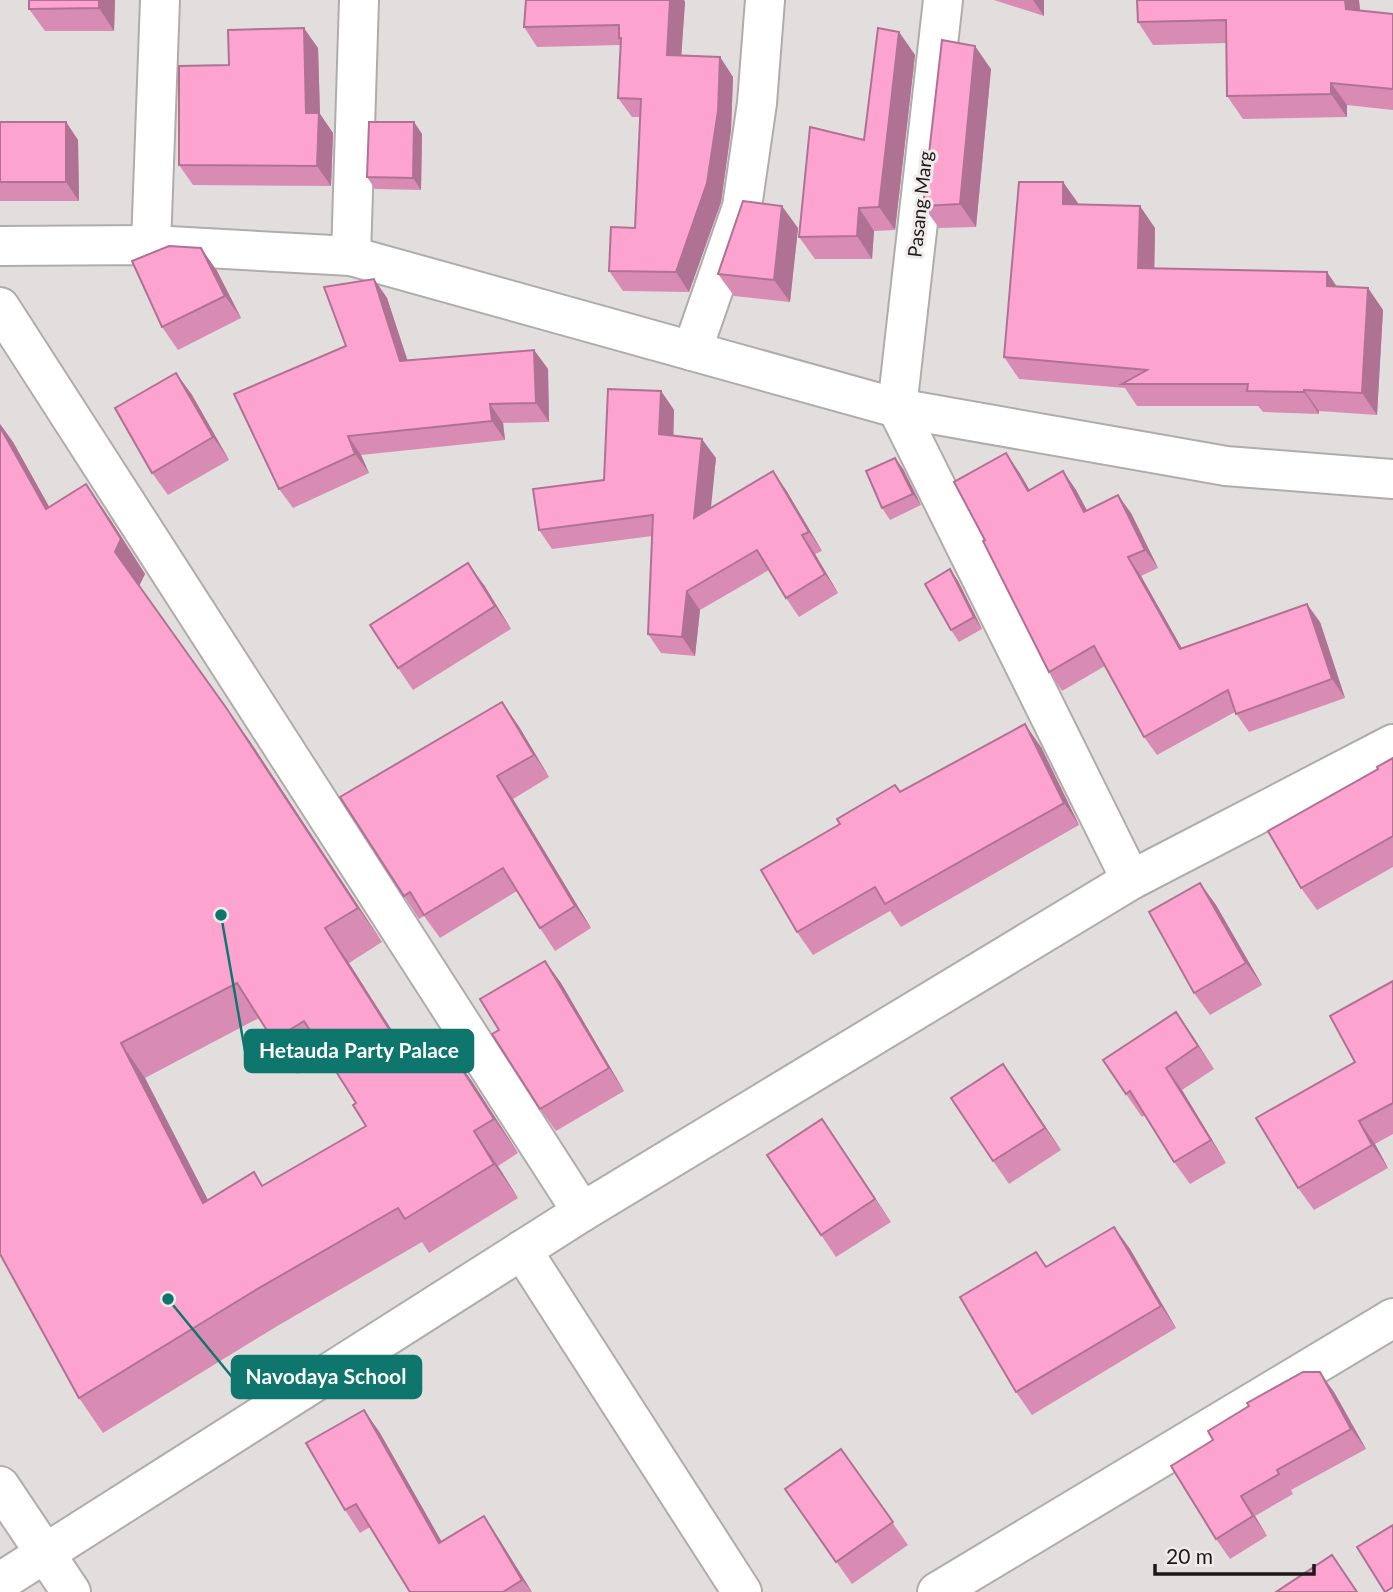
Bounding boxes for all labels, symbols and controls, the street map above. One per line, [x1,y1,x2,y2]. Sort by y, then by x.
street label: Pasang Marg [902,149,937,258]
callout: Hetauda Party Palace [245,1030,473,1072]
text: Hetauda Party Palace [259,1037,459,1062]
callout: Navodaya School [232,1356,421,1398]
text: Navodaya School [246,1363,406,1388]
scale bar [1155,1532,1314,1576]
text: 20 m [1166,1543,1213,1568]

